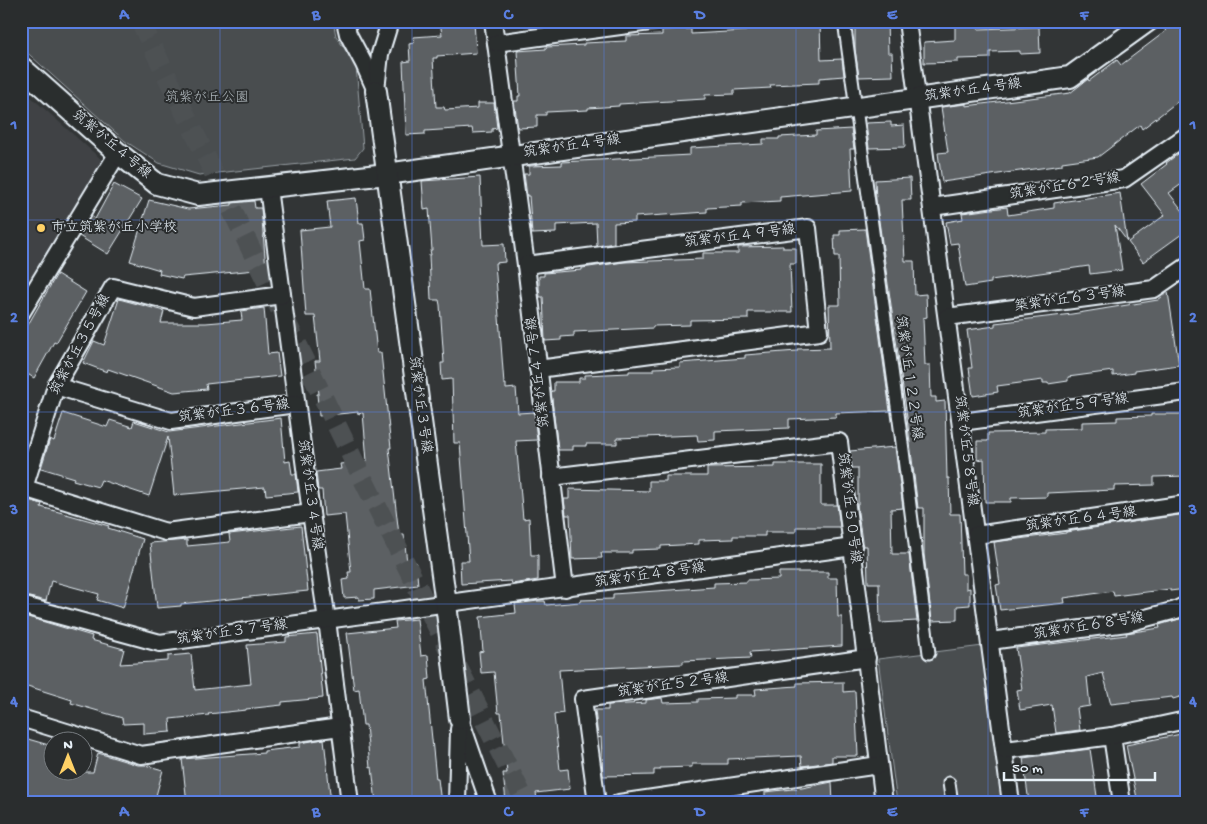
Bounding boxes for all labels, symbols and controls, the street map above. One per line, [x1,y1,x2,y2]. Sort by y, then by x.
text: A [118,7,130,26]
text: B [311,7,321,26]
text: C [503,7,514,26]
text: D [693,7,706,26]
text: E [887,7,898,26]
text: F [1079,7,1090,26]
street label: 筑紫が丘４号線 [923,76,1023,106]
park label: 筑紫が丘公園 [165,90,249,107]
street label: 筑紫が丘４号線 [68,107,154,183]
text: 1 [10,117,17,136]
text: 1 [1189,117,1196,136]
street label: 筑紫が丘４号線 [522,132,622,162]
street label: 筑紫が丘６２号線 [1008,170,1122,204]
place label: 市立筑紫が丘小学校 [51,220,177,237]
marker: 市立筑紫が丘小学校 [35,222,47,234]
street label: 筑紫が丘４９号線 [683,222,797,252]
street label: 築紫が丘６３号線 [1013,284,1127,316]
street label: 筑紫が丘３５号線 [47,292,115,398]
text: 2 [10,310,18,329]
text: 2 [1189,310,1197,329]
street label: 筑紫が丘１２２号線 [891,314,925,442]
street label: 筑紫が丘４７号線 [524,315,554,429]
street label: 筑紫が丘３号線 [404,355,434,455]
street label: 筑紫が丘５９号線 [1016,391,1130,423]
street label: 筑紫が丘５８号線 [950,394,980,508]
street label: 筑紫が丘３６号線 [177,397,291,427]
street label: 筑紫が丘３４号線 [293,438,325,552]
street label: 筑紫が丘５０号線 [833,451,863,565]
text: 3 [9,502,18,521]
text: 3 [1188,502,1197,521]
street label: 筑紫が丘６４号線 [1024,504,1138,536]
street label: 筑紫が丘４８号線 [593,560,707,592]
street label: 筑紫が丘６８号線 [1032,610,1146,644]
street label: 筑紫が丘３７号線 [175,617,289,649]
street label: 筑紫が丘５２号線 [616,670,730,702]
text: 4 [9,694,18,713]
text: 4 [1188,694,1197,713]
north arrow [42,732,92,782]
text: N [63,737,73,754]
scale bar [1004,749,1156,781]
text: 50 m [1012,760,1043,778]
text: A [118,804,130,823]
text: B [311,804,321,823]
text: C [503,804,514,823]
text: D [693,804,706,823]
text: E [887,804,898,823]
text: F [1079,804,1090,823]

